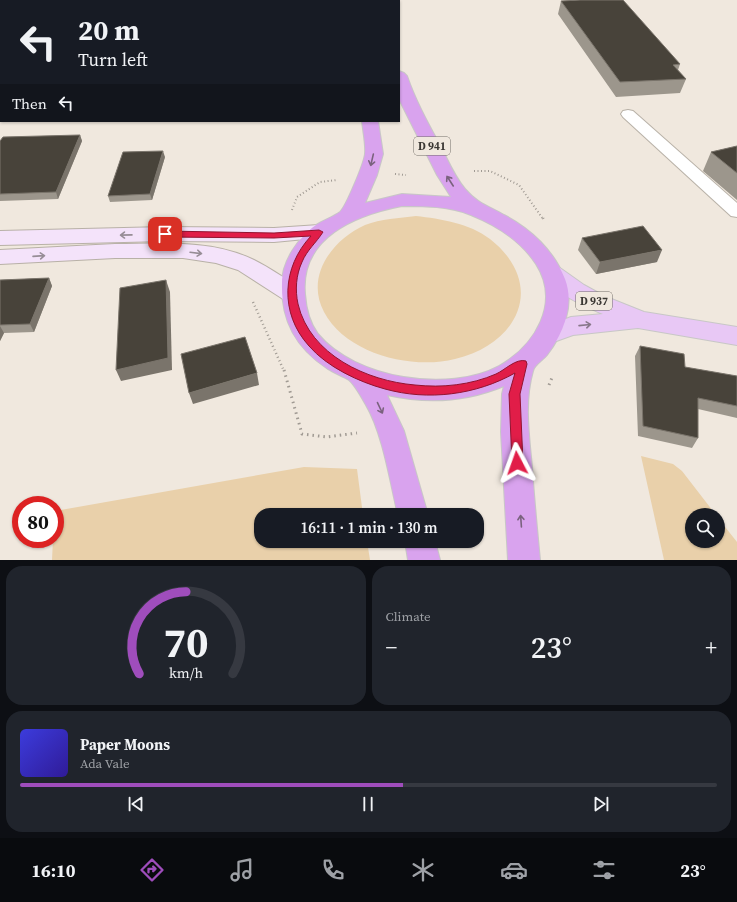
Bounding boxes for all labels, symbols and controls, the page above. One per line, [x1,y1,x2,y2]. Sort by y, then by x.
text: 20 m [78,11,140,49]
icon: left [12,16,64,68]
text: Turn left [78,47,148,72]
icon: left [55,92,77,114]
text: Then [12,93,47,114]
road number: D 941 [414,137,450,155]
one-way arrow [368,153,376,166]
one-way arrow [446,176,454,187]
pin [148,217,182,251]
icon: arrive [154,223,176,245]
one-way arrow [120,231,133,239]
one-way arrow [189,249,202,257]
one-way arrow [32,252,45,259]
road number: D 937 [576,292,612,310]
one-way arrow [579,321,592,329]
one-way arrow [377,401,384,413]
position arrow [496,442,538,484]
speed limit sign: 80 [12,496,64,548]
map controls [685,508,725,548]
button: search [685,508,725,548]
one-way arrow [518,515,525,528]
text: 16:11 · 1 min · 130 m [301,517,437,538]
text: Climate [386,608,431,625]
text: 70 [163,613,208,670]
text: 23° [531,627,572,668]
text: − [386,632,397,662]
text: + [705,632,717,662]
text: km/h [169,662,203,682]
text: Paper Moons [80,734,170,755]
text: Ada Vale [80,755,130,772]
icon: previous [125,793,147,815]
icon: pause [357,793,379,815]
icon: next [590,793,612,815]
icon: directions [138,856,166,884]
icon: music [228,856,256,884]
icon: phone [319,856,347,884]
icon: climate [409,856,437,884]
icon: car [500,856,528,884]
icon: filters [590,856,618,884]
text: 16:10 [31,858,76,883]
text: 23° [680,858,706,883]

